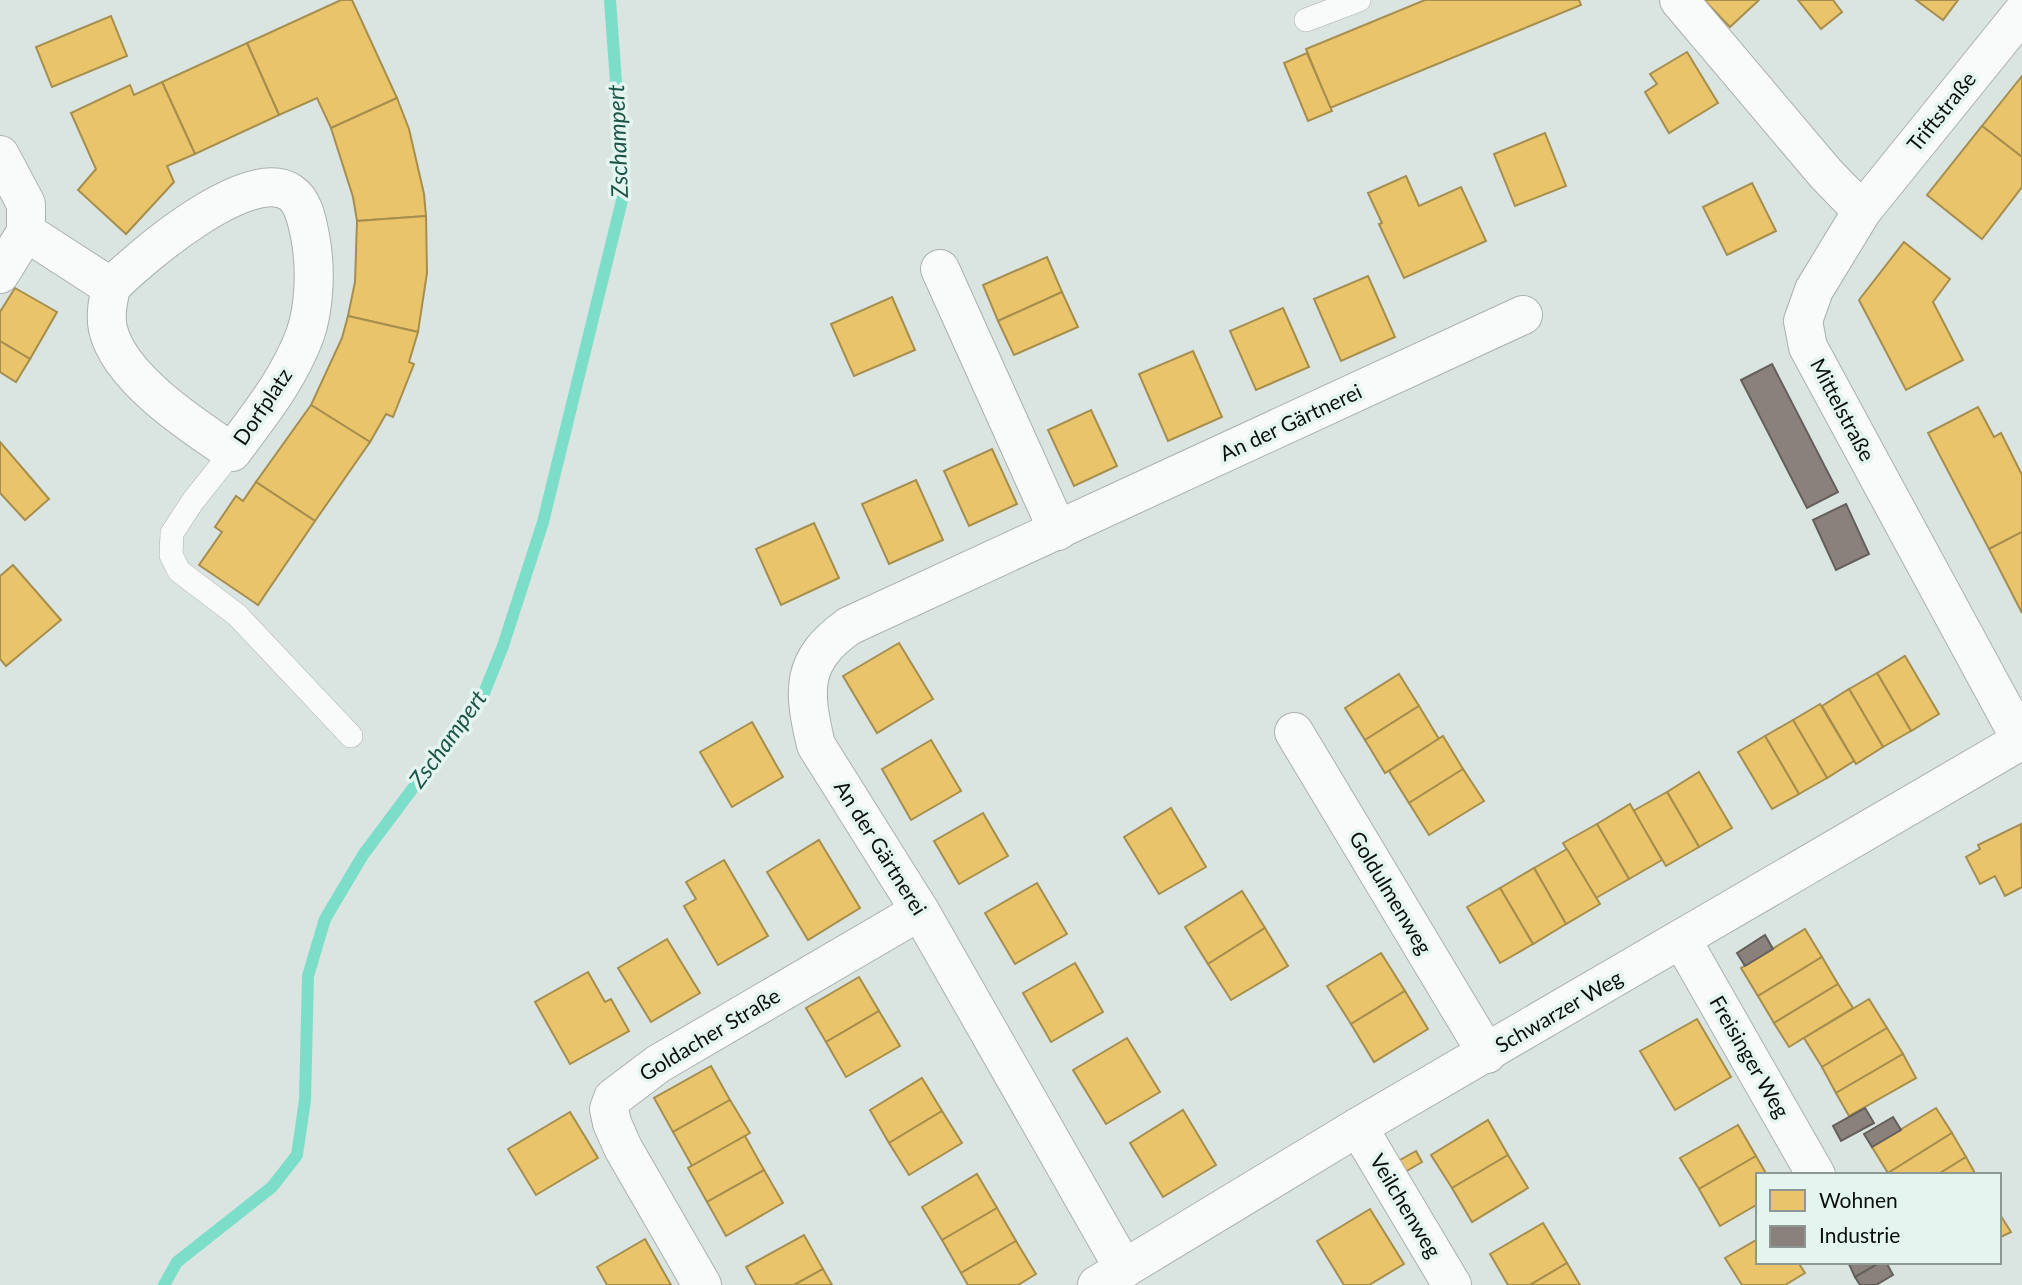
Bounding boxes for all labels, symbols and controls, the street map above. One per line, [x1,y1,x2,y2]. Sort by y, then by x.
street label: Triftstraße [1901,66,1980,156]
water label: Zschampert [601,84,633,199]
street label: Mittelstraße [1806,354,1881,465]
street label: Dorfplatz [227,363,296,449]
street label: An der Gärtnerei [1215,378,1365,465]
water label: Zschampert [402,684,492,793]
street label: An der Gärtnerei [830,775,933,919]
street label: Goldulmenweg [1345,826,1438,958]
street label: Schwarzer Weg [1490,964,1626,1057]
street label: Goldacher Straße [635,982,784,1085]
street label: Freisinger Weg [1705,991,1795,1122]
street label: Veilchenweg [1366,1149,1447,1262]
legend [1756,1173,2001,1264]
text: Wohnen [1819,1187,1898,1212]
text: Industrie [1819,1222,1900,1247]

